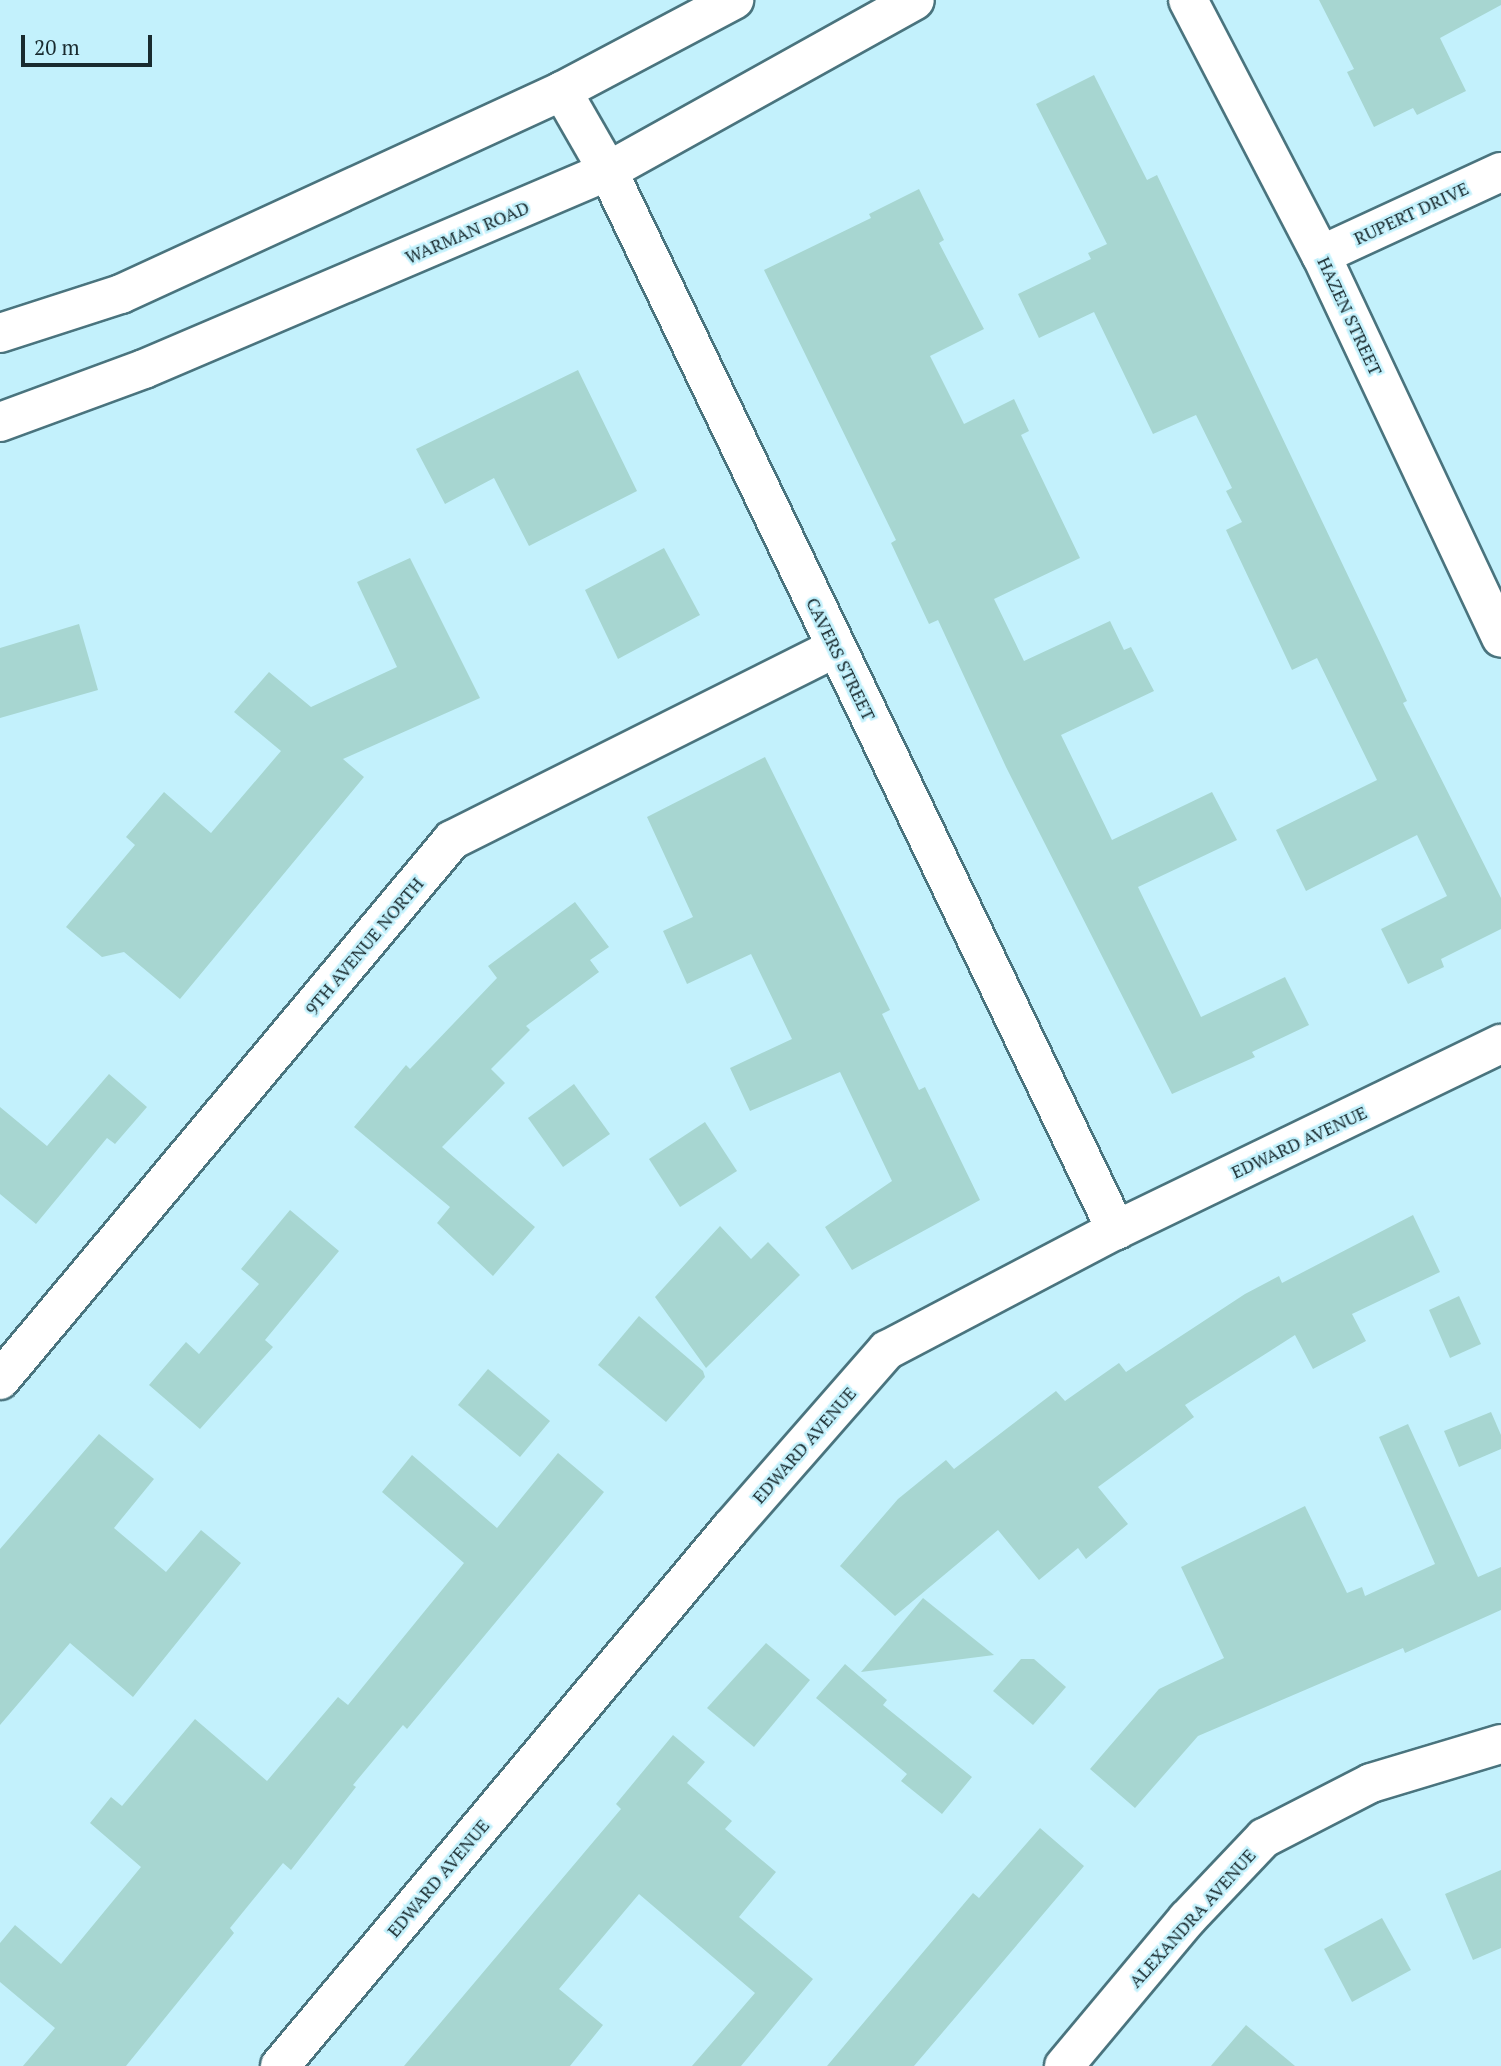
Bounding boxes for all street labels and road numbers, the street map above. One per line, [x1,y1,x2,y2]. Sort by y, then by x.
street label: RUPERT DRIVE [1350,177,1472,249]
street label: WARMAN ROAD [402,196,532,268]
street label: HAZEN STREET [1313,253,1387,379]
street label: CAVERS STREET [802,594,880,724]
street label: 9TH AVENUE NORTH [300,873,428,1019]
street label: EDWARD AVENUE [1228,1101,1370,1183]
street label: EDWARD AVENUE [747,1382,861,1508]
street label: EDWARD AVENUE [382,1814,494,1942]
street label: ALEXANDRA AVENUE [1124,1844,1260,1992]

